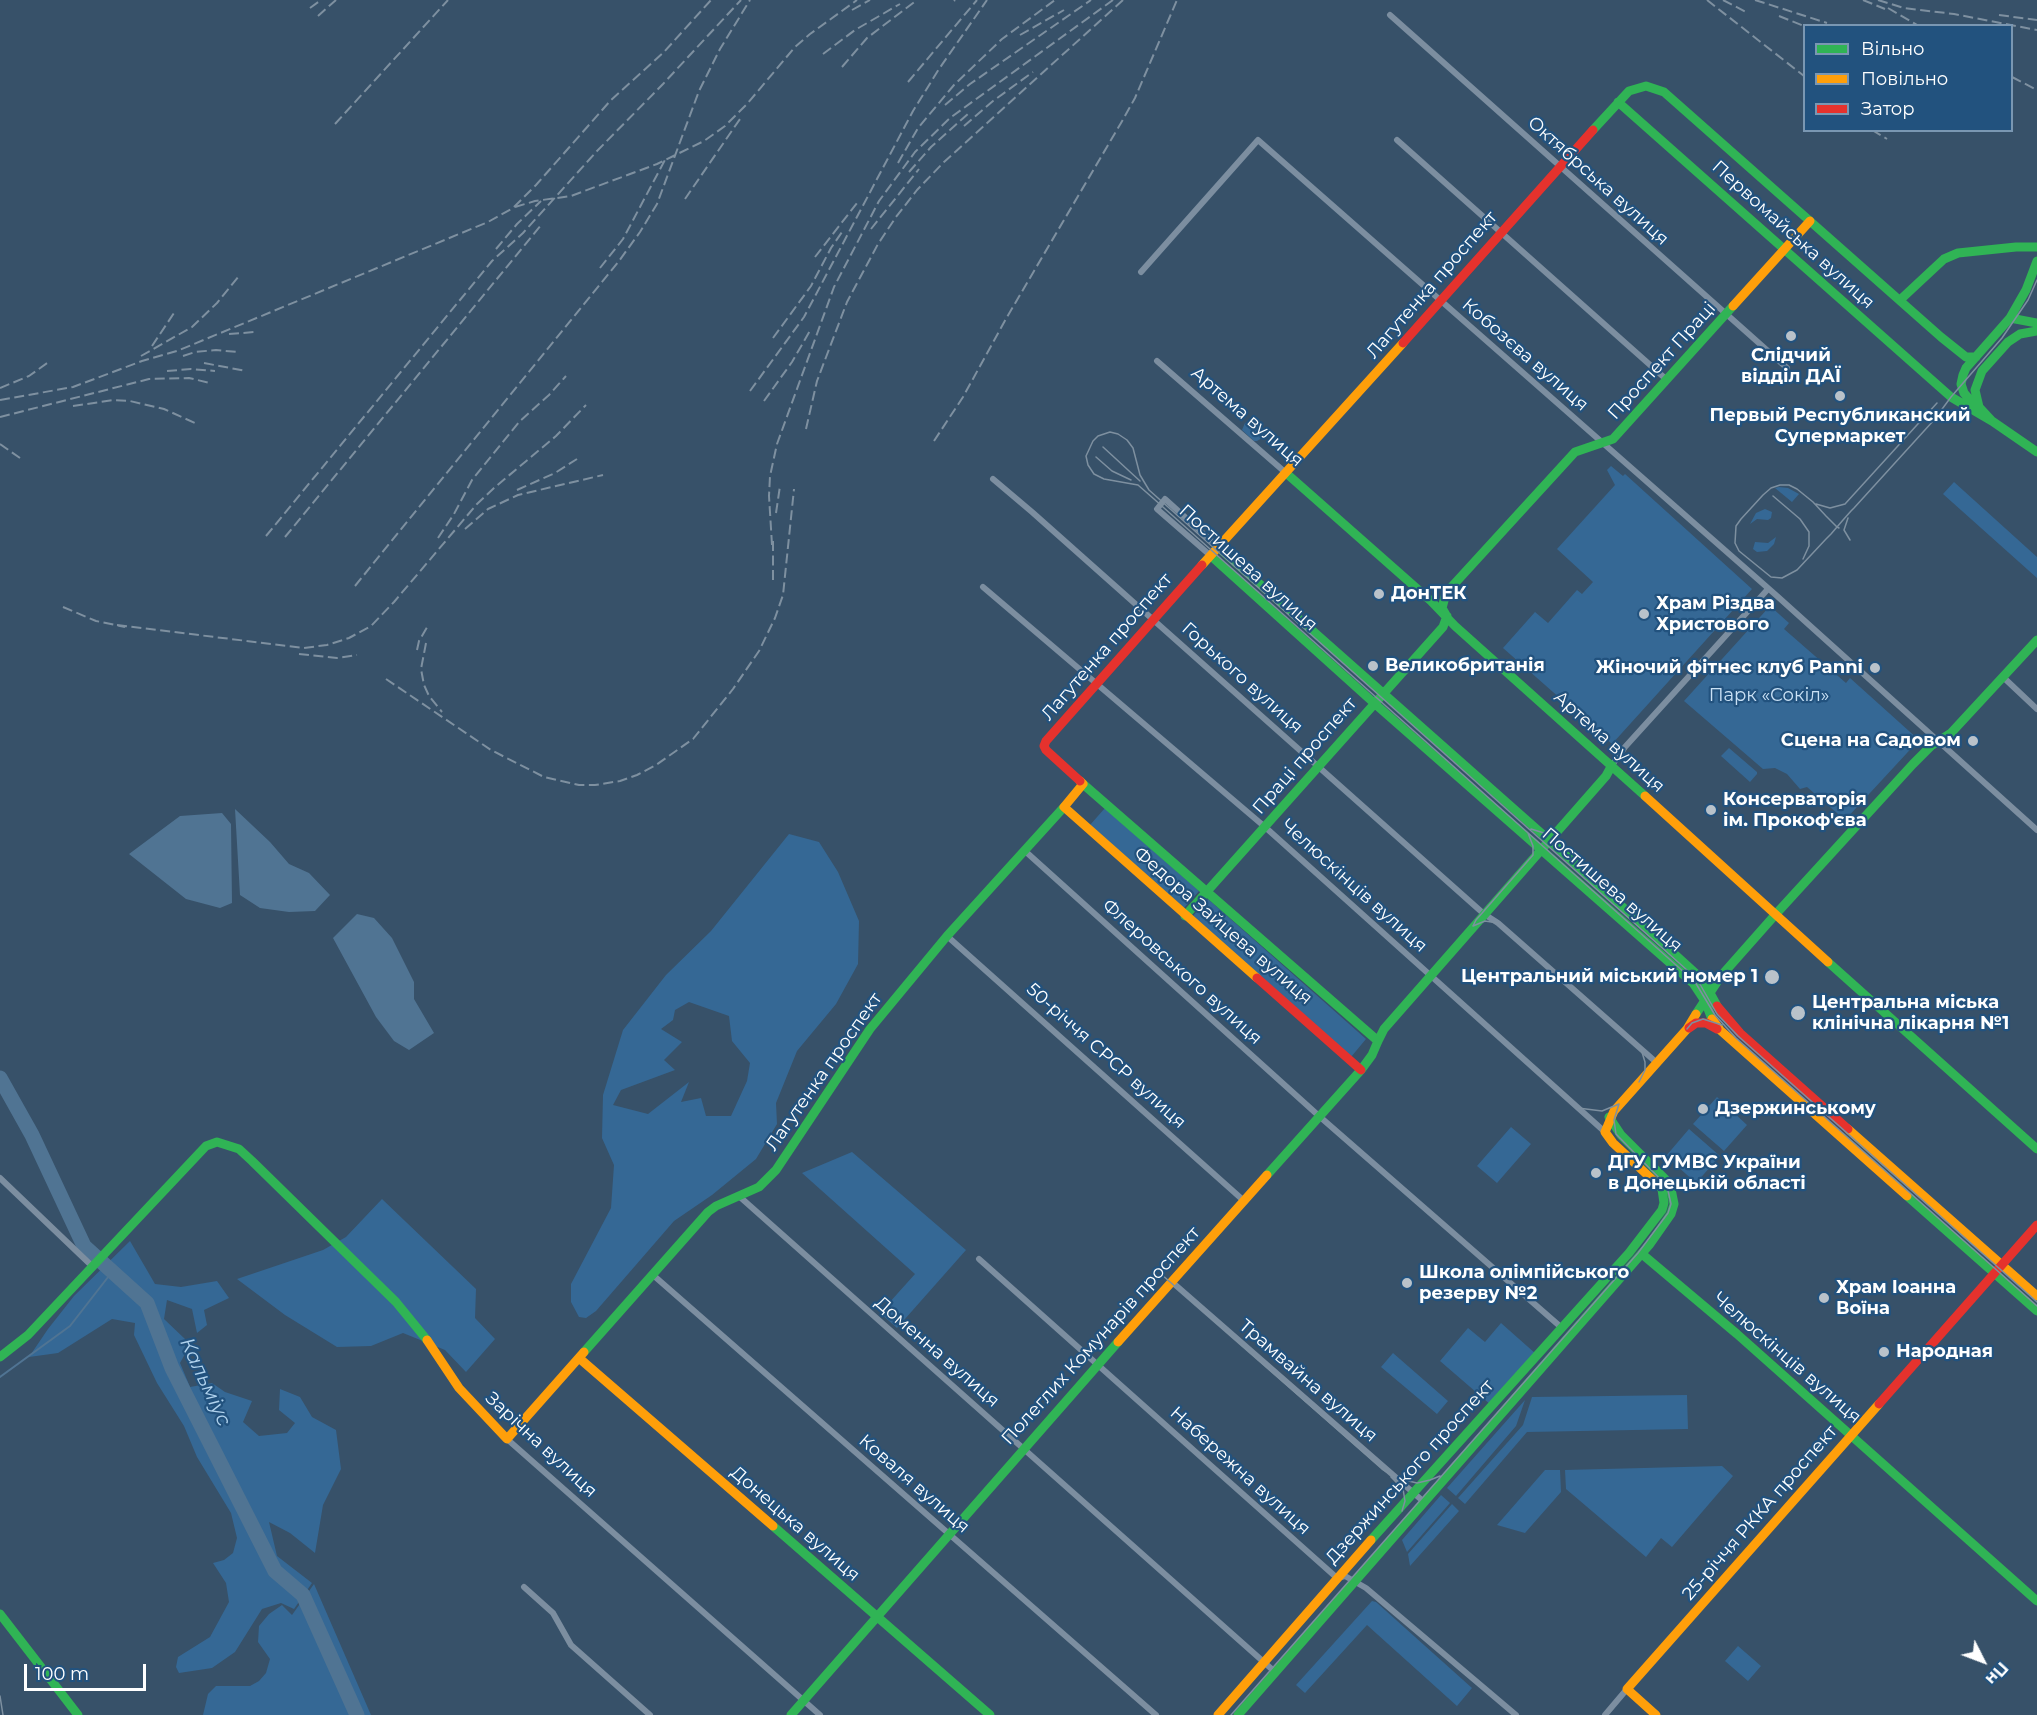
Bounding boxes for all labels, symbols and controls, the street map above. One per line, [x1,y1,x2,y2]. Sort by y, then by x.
legend [1803,24,2013,132]
text: Вільно [1861,38,1925,60]
text: Повільно [1861,68,1948,90]
text: Затор [1861,98,1915,120]
street label: Октябрська вулиця [1523,112,1673,250]
street label: Первомайська вулиця [1707,156,1879,314]
street label: Лагутенка проспект [1362,207,1502,363]
street label: Кобозєва вулиця [1457,294,1593,416]
street label: Проспект Праці [1604,298,1720,424]
marker: Слідчий відділ ДАЇ [1784,329,1798,343]
place label: Слідчий відділ ДАЇ [1741,345,1841,388]
street label: Артема вулиця [1186,362,1308,472]
marker: Первый Республиканский Супермаркет [1833,389,1847,403]
place label: Первый Республиканский Супермаркет [1710,405,1970,448]
street label: Постишева вулиця [1174,500,1322,636]
street label: Лагутенка проспект [1037,569,1177,725]
place label: ДонТЕК [1391,583,1466,605]
marker: ДонТЕК [1372,587,1386,601]
place label: Храм Різдва Христового [1656,593,1775,636]
marker: Храм Різдва Христового [1637,607,1651,621]
street label: Горького вулиця [1177,618,1307,738]
place label: Великобританія [1385,655,1545,677]
place label: Жіночий фітнес клуб Panni [1596,657,1863,679]
marker: Великобританія [1366,659,1380,673]
marker: Жіночий фітнес клуб Panni [1868,661,1882,675]
park label: Парк «Сокіл» [1709,685,1829,707]
street label: Артема вулиця [1549,687,1669,797]
street label: Праці проспект [1248,693,1362,819]
place label: Сцена на Садовом [1781,730,1961,752]
marker: Сцена на Садовом [1966,734,1980,748]
place label: Консерваторія ім. Прокоф'єва [1723,789,1867,832]
marker: Консерваторія ім. Прокоф'єва [1704,803,1718,817]
street label: Челюскінців вулиця [1277,815,1431,957]
street label: Постишева вулиця [1537,823,1687,957]
street label: Федора Зайцева вулиця [1129,843,1317,1009]
street label: Флеровського вулиця [1098,895,1266,1049]
place label: Центральний міський номер 1 [1461,966,1758,988]
marker: Центральний міський номер 1 [1763,968,1781,986]
street label: 50-річчя СРСР вулиця [1022,979,1190,1133]
street label: Лагутенка проспект [761,989,887,1155]
place label: Центральна міська клінічна лікарня №1 [1812,992,2009,1034]
marker: Центральна міська клінічна лікарня №1 [1789,1004,1807,1022]
place label: Дзержинському [1715,1098,1876,1120]
marker: Дзержинському [1696,1102,1710,1116]
place label: ДГУ ГУМВС України в Донецькій області [1608,1152,1806,1194]
marker: ДГУ ГУМВС України в Донецькій області [1589,1166,1603,1180]
street label: Полеглих Комунарів проспект [997,1222,1205,1450]
place label: Школа олімпійського резерву №2 [1419,1262,1629,1304]
marker: Школа олімпійського резерву №2 [1400,1276,1414,1290]
place label: Храм Іоанна Воїна [1836,1277,1956,1320]
street label: Челюскінців вулиця [1709,1288,1865,1428]
marker: Храм Іоанна Воїна [1817,1291,1831,1305]
street label: Доменна вулиця [870,1292,1004,1412]
street label: Трамвайна вулиця [1234,1315,1382,1447]
water label: Кальміус [174,1334,236,1430]
place label: Народная [1896,1341,1993,1363]
marker: Народная [1877,1345,1891,1359]
street label: Дзержинського проспект [1321,1375,1499,1569]
street label: Зарічна вулиця [481,1388,601,1502]
street label: Набережна вулиця [1165,1402,1315,1540]
street label: 25-річчя РККА проспект [1678,1421,1842,1605]
street label: Коваля вулиця [854,1430,974,1538]
street label: Донецька вулиця [726,1462,864,1586]
north arrow [1953,1631,2013,1691]
scale bar [27,1652,148,1690]
text: Пн [1982,1658,2012,1689]
text: 100 m [35,1663,89,1685]

